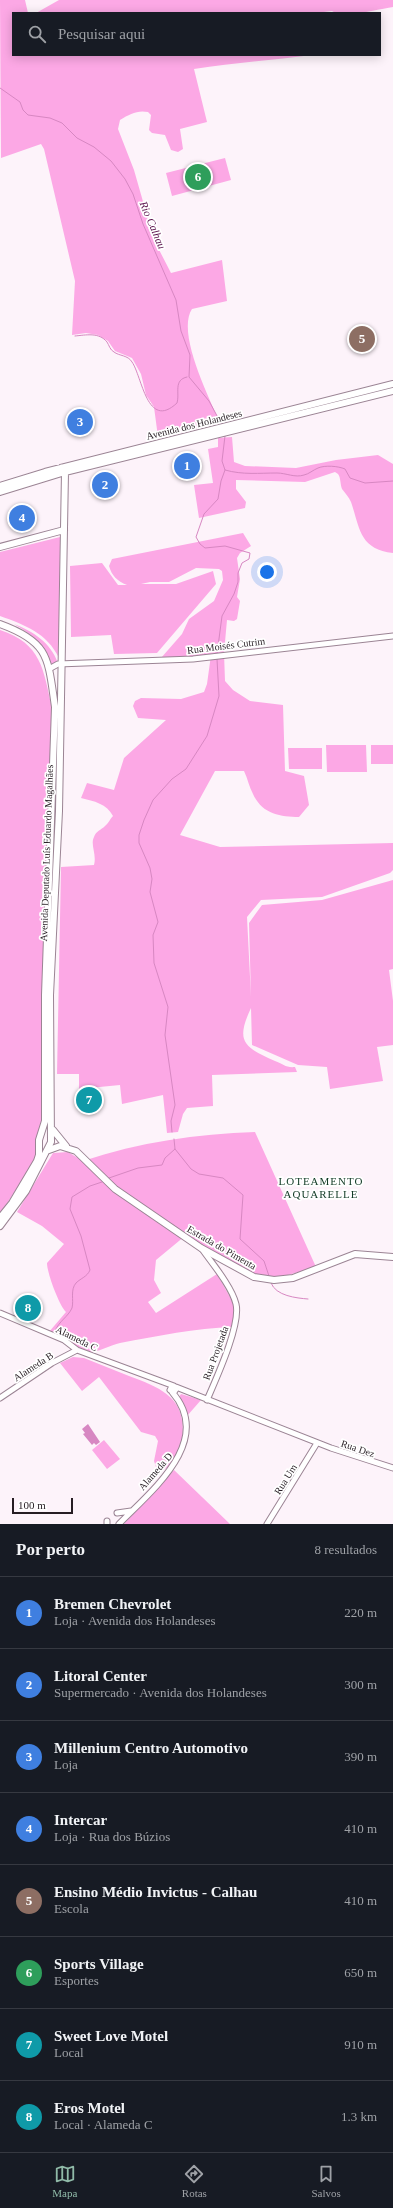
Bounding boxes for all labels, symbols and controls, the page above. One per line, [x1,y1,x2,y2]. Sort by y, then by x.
search box [12,12,381,56]
icon: search [26,23,48,45]
text: Pesquisar aqui [58,26,145,42]
pin: 6 [185,162,211,192]
water label: Rio Calhau [137,199,169,251]
pin: 5 [349,324,375,354]
pin: 3 [67,407,93,437]
street label: Avenida dos Holandeses [145,407,243,442]
pin: 1 [174,451,200,481]
pin: 2 [92,470,118,500]
pin: 4 [9,503,35,533]
your location [257,562,277,582]
street label: Rua Moisés Cutrim [187,635,266,656]
street label: Avenida Deputado Luís Eduardo Magalhães [38,764,55,942]
pin: 7 [76,1085,102,1115]
district label: LOTEAMENTO AQUARELLE [279,1175,363,1200]
street label: Estrada do Pimenta [185,1223,259,1272]
pin: 8 [15,1293,41,1323]
street label: Alameda C [54,1324,100,1353]
street label: Rua Projetada [201,1324,230,1382]
street label: Alameda B [11,1349,56,1383]
street label: Rua Dez [340,1438,377,1460]
street label: Alameda D [136,1450,175,1492]
street label: Rua Um [272,1462,299,1496]
scale bar [12,1496,73,1515]
text: 100 m [18,1499,46,1511]
text: Por perto [16,1540,85,1559]
text: 8 resultados [315,1542,377,1557]
text: Bremen Chevrolet [54,1596,171,1612]
text: 1 [26,1605,32,1620]
text: 220 m [344,1605,377,1620]
text: Loja · Avenida dos Holandeses [54,1613,216,1628]
text: Litoral Center [54,1668,147,1684]
text: 2 [26,1677,32,1692]
text: 300 m [344,1677,377,1692]
text: Supermercado · Avenida dos Holandeses [54,1685,267,1700]
text: Millenium Centro Automotivo [54,1740,248,1756]
text: 3 [26,1749,32,1764]
text: 390 m [344,1749,377,1764]
text: Loja [54,1757,78,1772]
text: Intercar [54,1812,107,1828]
text: 4 [26,1821,32,1836]
text: 410 m [344,1821,377,1836]
text: Loja · Rua dos Búzios [54,1829,170,1844]
text: Ensino Médio Invictus - Calhau [54,1884,257,1900]
text: 5 [26,1893,32,1908]
text: 410 m [344,1893,377,1908]
text: Escola [54,1901,89,1916]
text: Sports Village [54,1956,144,1972]
text: 6 [26,1965,32,1980]
text: 650 m [344,1965,377,1980]
text: Esportes [54,1973,99,1988]
text: Sweet Love Motel [54,2028,168,2044]
text: 7 [26,2037,32,2052]
text: 910 m [344,2037,377,2052]
text: Local [54,2045,84,2060]
text: Eros Motel [54,2100,125,2116]
text: 8 [26,2109,32,2124]
text: 1.3 km [341,2109,377,2124]
text: Local · Alameda C [54,2117,153,2132]
tab: Mapa [52,2163,77,2199]
tab: Rotas [182,2163,207,2199]
tab: Salvos [311,2163,341,2199]

